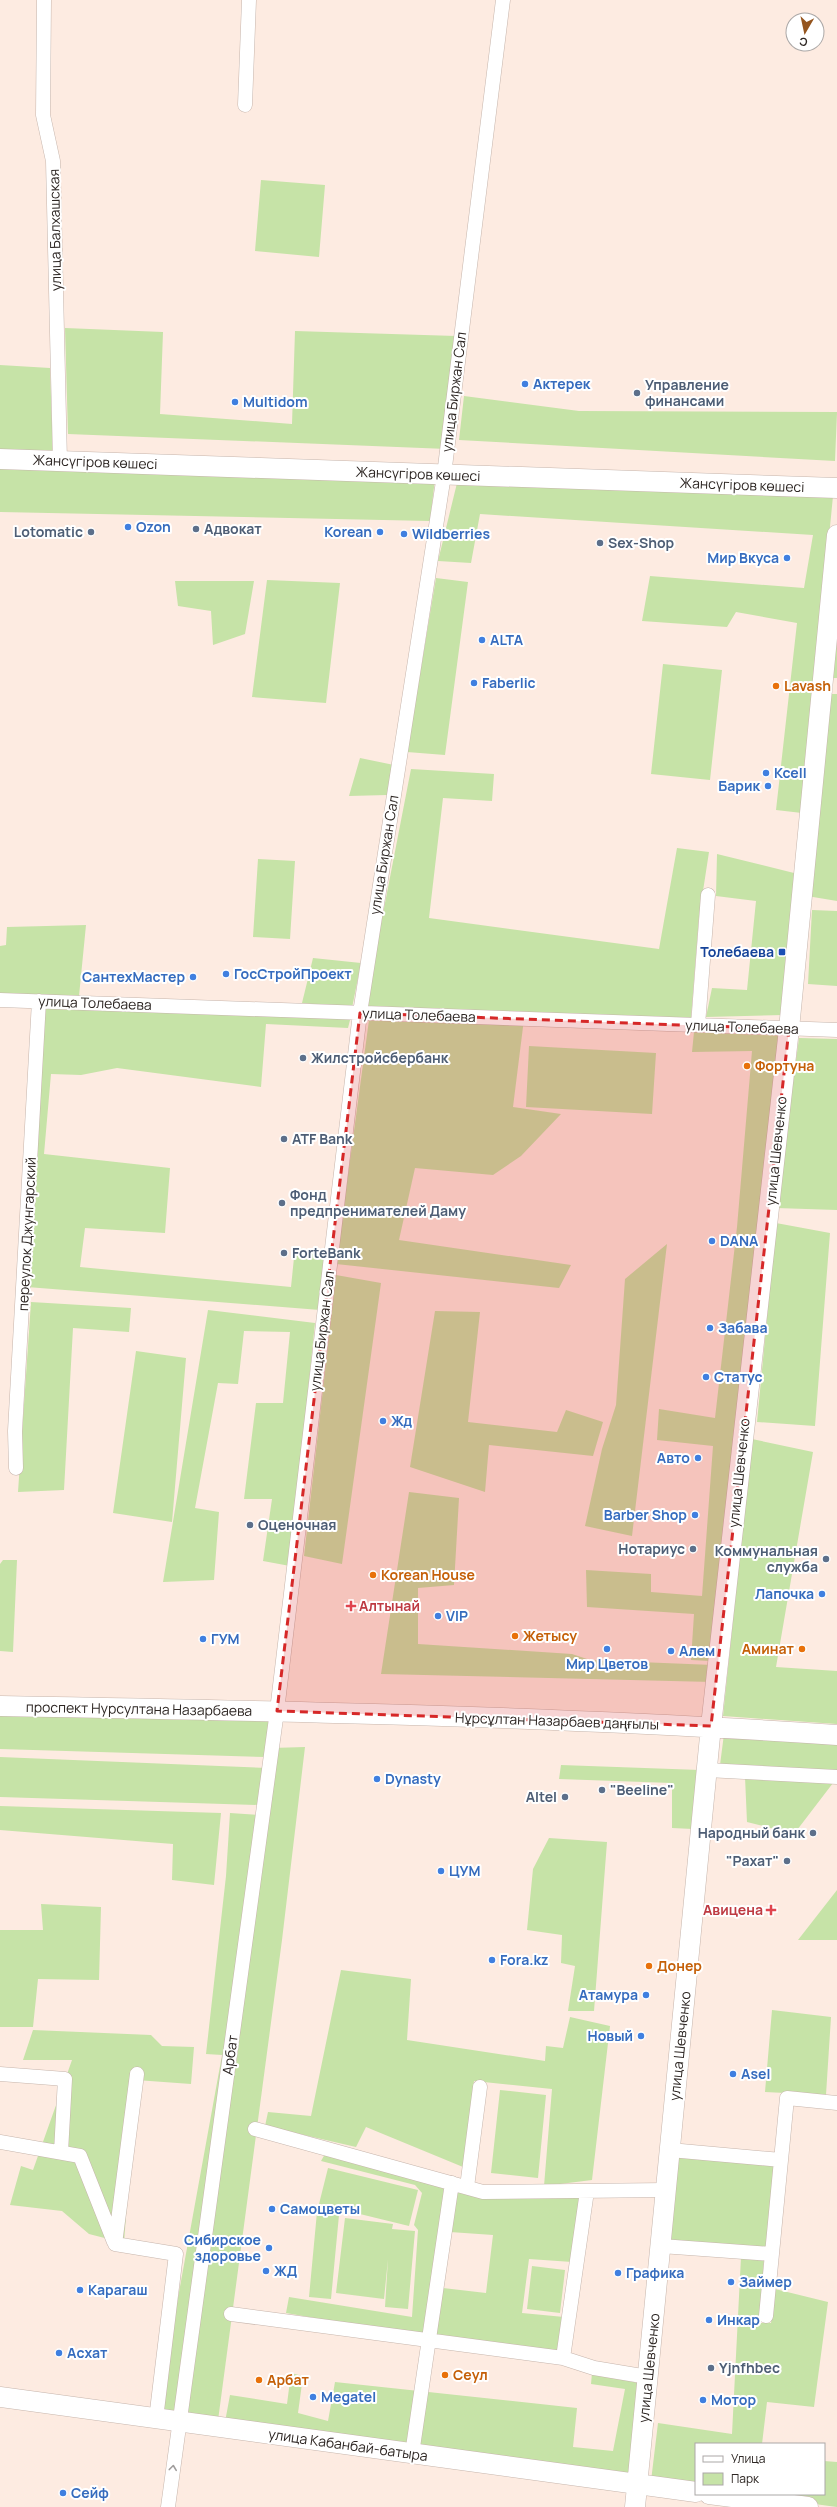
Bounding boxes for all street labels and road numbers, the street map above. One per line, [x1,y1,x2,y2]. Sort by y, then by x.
street label: улица Балхашская [44,169,65,291]
street label: улица Биржан Сал [437,331,470,453]
street label: Жансүгіров көшесі [32,450,158,473]
street label: Жансүгіров көшесі [355,462,481,485]
street label: Жансүгіров көшесі [679,473,805,496]
street label: улица Биржан Сал [365,794,402,916]
street label: улица Толебаева [38,991,152,1014]
street label: улица Толебаева [362,1003,476,1026]
street label: улица Толебаева [685,1015,799,1038]
street label: улица Шевченко [760,1095,791,1207]
street label: переулок Джунгарский [13,1156,40,1312]
street label: улица Биржан Сал [305,1270,338,1392]
street label: улица Шевченко [723,1417,754,1529]
street label: проспект Нурсултана Назарбаева [26,1697,252,1720]
street label: Нұрсұлтан Назарбаев даңғылы [455,1707,659,1734]
street label: улица Шевченко [664,1990,695,2102]
street label: Арбат [217,2034,242,2076]
street label: улица Шевченко [633,2312,664,2424]
street label: улица Кабанбай-батыра [267,2424,429,2465]

